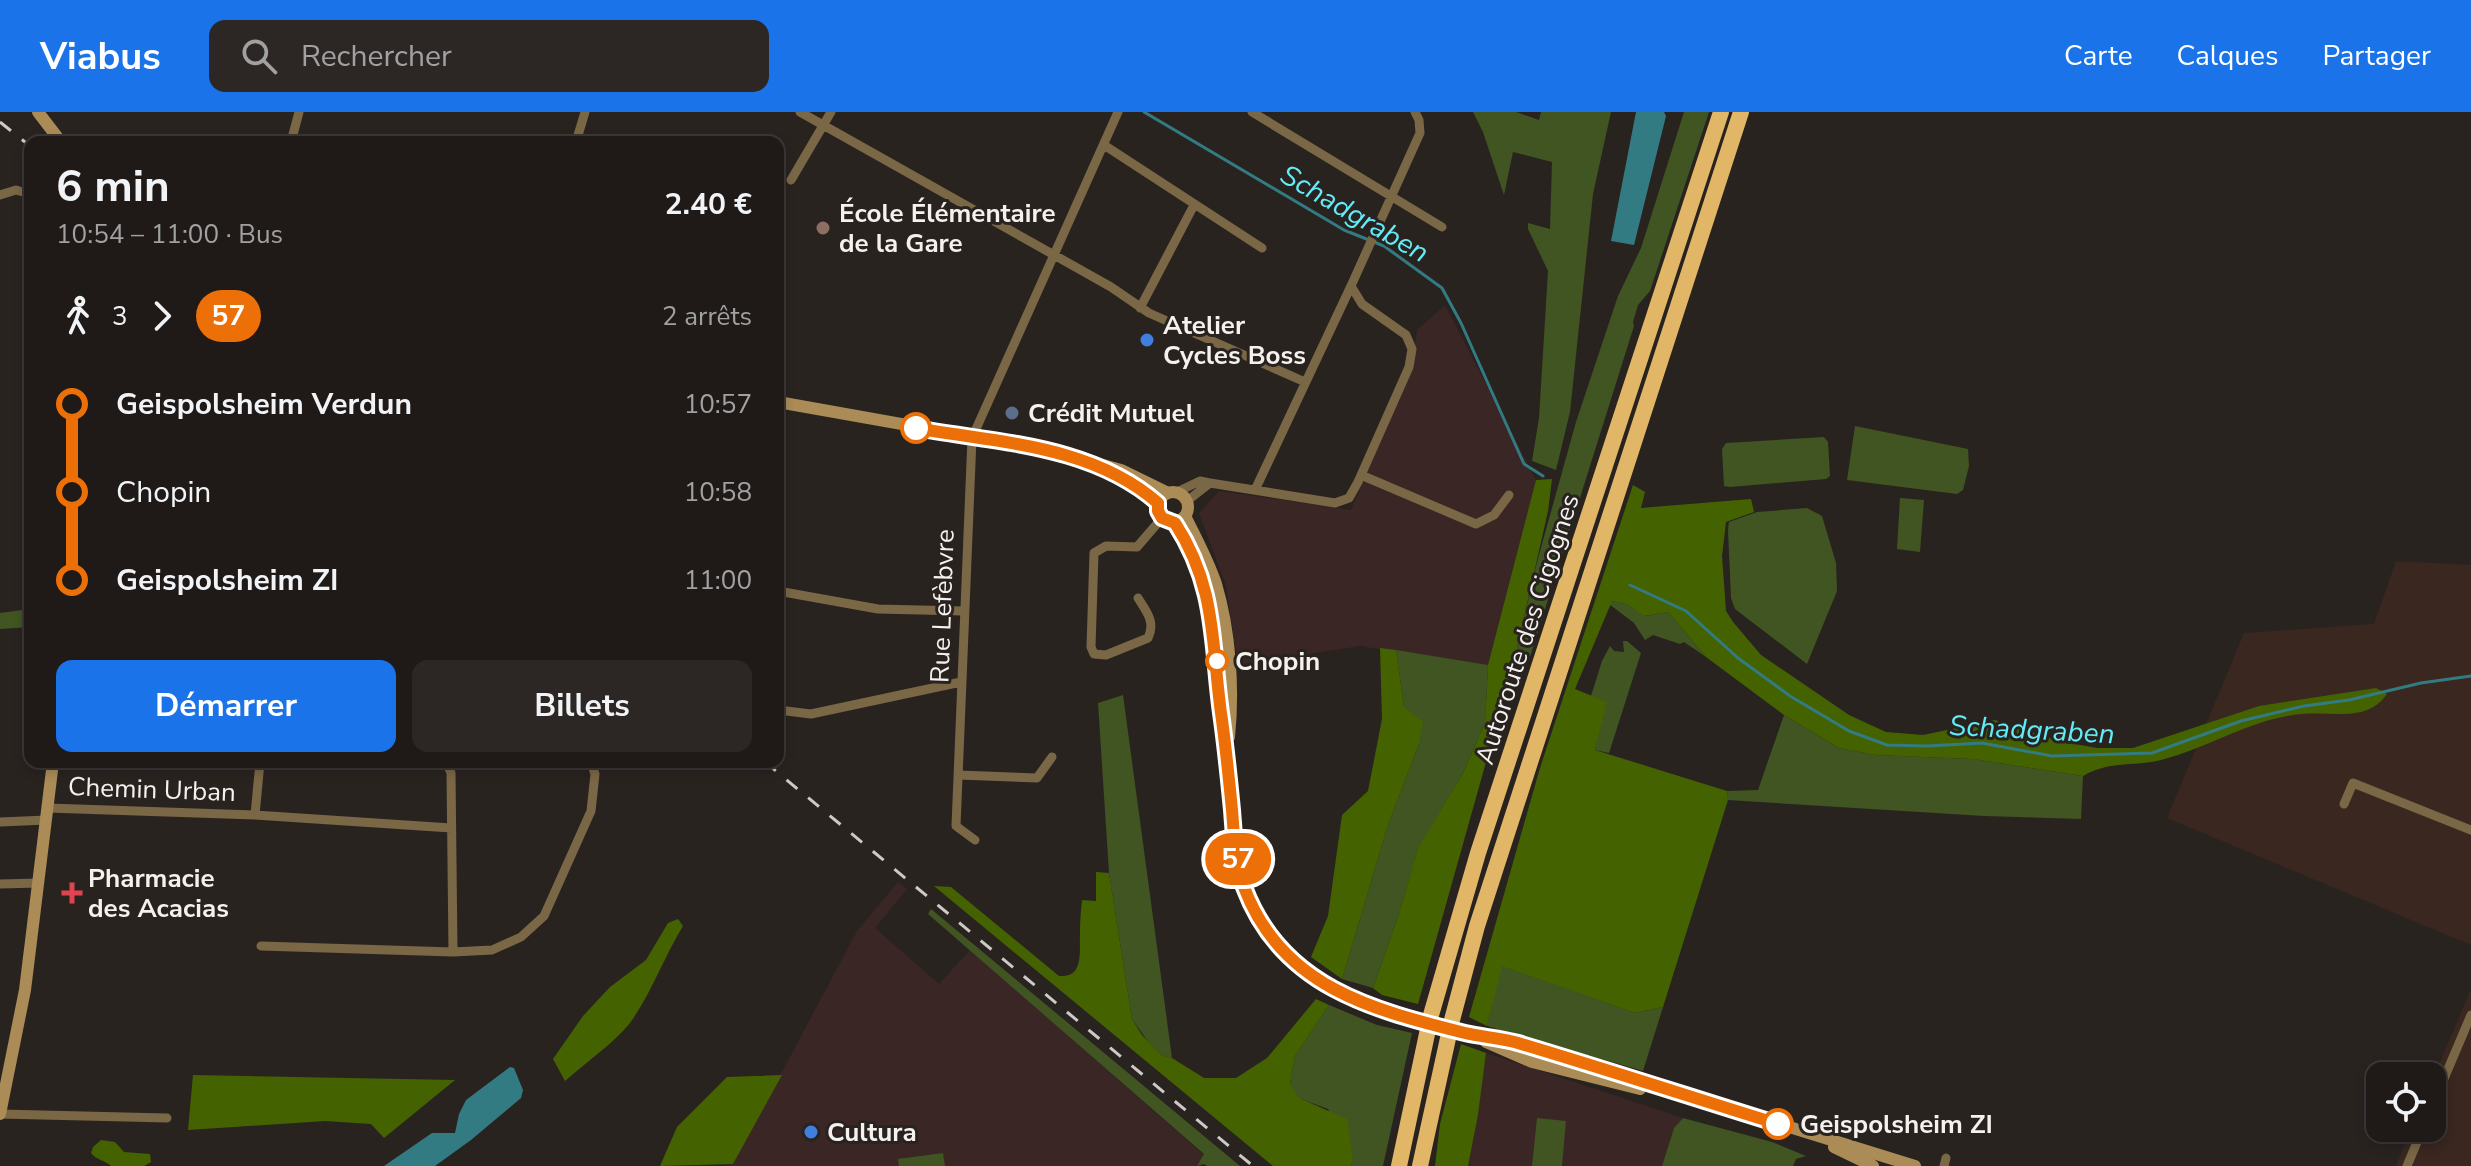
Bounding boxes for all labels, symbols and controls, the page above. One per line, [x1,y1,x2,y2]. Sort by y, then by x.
search box [209,20,769,92]
text: Viabus [40,31,161,82]
icon: search [237,34,281,78]
text: Rechercher [301,36,452,77]
text: Carte [2064,37,2133,75]
text: Calques [2177,37,2278,75]
text: Partager [2322,37,2431,75]
water label: Schadgraben [1273,156,1436,272]
text: 6 min [56,157,170,217]
text: 2.40 € [664,184,752,225]
place label: École Élémentaire de la Gare [839,196,1056,261]
text: 10:54 – 11:00 · Bus [56,217,283,252]
marker: École Élémentaire de la Gare [814,219,832,237]
icon: walk [56,294,100,338]
icon: forward [140,294,184,338]
text: 57 [212,297,245,335]
text: 3 [112,299,128,334]
text: 2 arrêts [662,299,752,334]
place label: Atelier Cycles Boss [1163,308,1306,373]
marker: Atelier Cycles Boss [1138,331,1156,349]
text: Geispolsheim Verdun [116,384,412,425]
text: 10:57 [684,387,752,422]
place label: Crédit Mutuel [1028,396,1195,431]
marker: Crédit Mutuel [1003,404,1021,422]
unlabelled marker [901,413,931,443]
text: Chopin [116,472,211,513]
text: 10:58 [684,475,752,510]
street label: Autoroute des Cigognes [1467,489,1588,769]
street label: Rue Lefèbvre [922,529,963,683]
text: Geispolsheim ZI [116,560,338,601]
text: 11:00 [684,563,752,598]
place label: Chopin [1235,644,1320,679]
marker: Chopin [1206,650,1228,672]
button: Démarrer [56,660,396,752]
button: Billets [412,660,752,752]
water label: Schadgraben [1948,707,2116,753]
street label: Chemin Urban [68,769,236,810]
line badge: 57 [1202,833,1274,885]
text: 57 [1221,840,1255,878]
place label: Pharmacie des Acacias [88,861,229,926]
marker: Pharmacie des Acacias [63,884,81,902]
map controls [2366,1062,2446,1142]
button: locate [2366,1062,2446,1142]
place label: Geispolsheim ZI [1800,1107,1993,1142]
marker: Geispolsheim ZI [1763,1109,1793,1139]
place label: Cultura [827,1115,917,1150]
marker: Cultura [802,1123,820,1141]

